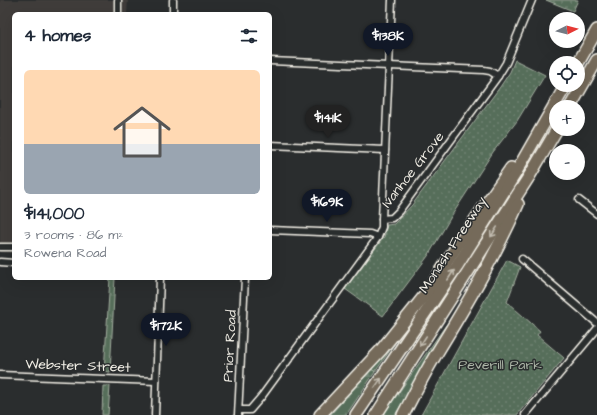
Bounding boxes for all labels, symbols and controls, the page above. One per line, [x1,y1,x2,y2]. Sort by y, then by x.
north arrow [549,12,585,48]
map controls [549,12,585,180]
pin: $138K [360,23,416,57]
text: 4 homes [24,24,91,48]
icon: filters [238,25,260,47]
text: $138K [372,27,404,45]
button: locate [549,56,585,92]
icon: home [106,96,178,168]
button: + [549,100,585,136]
pin: $141K [300,105,356,139]
text: $141K [314,109,342,127]
street label: Ivanhoe Grove [377,127,449,212]
button: − [549,144,585,180]
pin: $169K [299,189,355,223]
street label: Monash Freeway [414,192,492,297]
text: $169K [311,193,343,211]
text: $141,000 [24,202,85,226]
text: 3 rooms · 86 m² [24,226,123,244]
one-way arrow [489,226,497,238]
text: Rowena Road [24,244,106,262]
one-way arrow [448,269,456,281]
street label: Prior Road [218,309,242,383]
pin: $172K [138,313,194,347]
text: $172K [150,317,182,335]
one-way arrow [419,335,427,347]
street label: Webster Street [25,354,131,378]
park label: Peverill Park [458,355,542,375]
one-way arrow [374,378,382,389]

